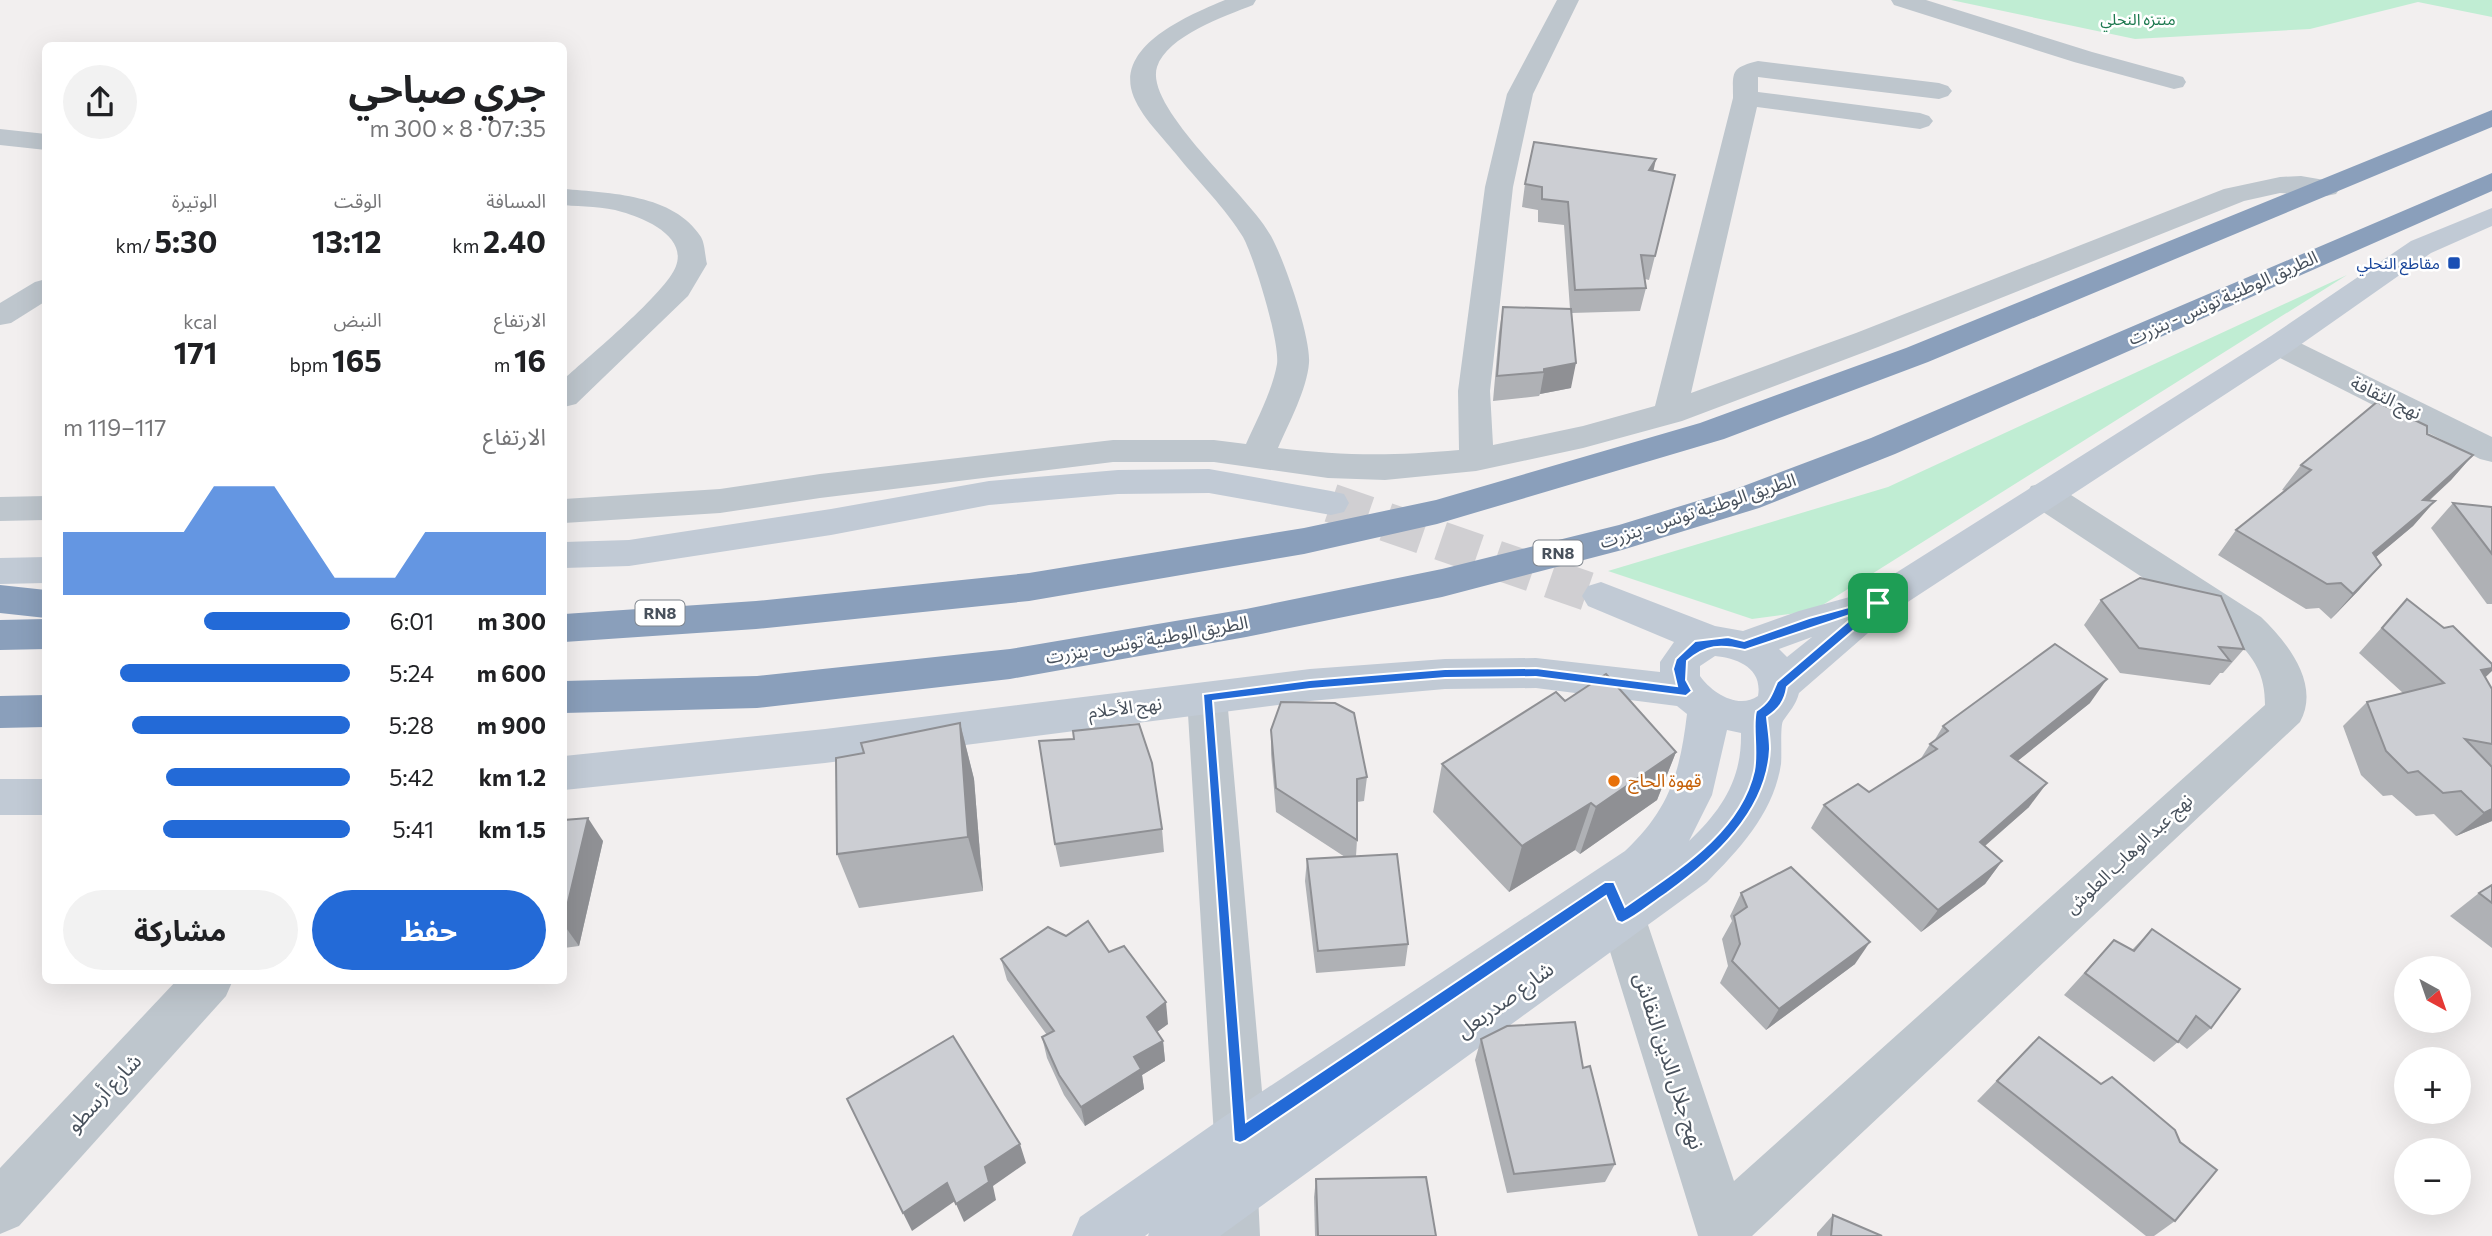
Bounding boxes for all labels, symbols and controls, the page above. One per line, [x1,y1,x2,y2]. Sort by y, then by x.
park label: منتزه النحلي [2100,9,2176,32]
text: جري صباحي [349,64,546,111]
button: share [63,65,137,139]
text: 07:35 · 8 × 300 m [370,114,546,142]
text: الوتيرة [172,189,217,212]
text: الوقت [334,189,382,212]
text: المسافة [486,189,546,212]
text: 5:30 [155,222,217,259]
text: 13:12 [312,222,382,259]
text: 2.40 [483,222,546,259]
text: /km [116,234,155,257]
text: km [452,234,483,257]
street label: الطريق الوطنية تونس - بنزرت [2124,245,2321,350]
place label: مقاطع النحلي [2356,253,2440,276]
marker: مقاطع النحلي [2446,255,2462,271]
text: النبض [333,308,382,331]
text: الارتفاع [494,308,546,331]
text: kcal [183,310,217,333]
text: 171 [174,333,217,370]
text: 165 [332,341,382,378]
text: 16 [514,341,546,378]
text: bpm [289,353,332,376]
text: m [494,353,514,376]
street label: نهج الثقافة [2346,371,2425,426]
text: 117–119 m [63,413,166,441]
text: الارتفاع [483,422,546,450]
street label: الطريق الوطنية تونس - بنزرت [1597,468,1799,553]
road number: RN8 [1534,540,1582,566]
pin [1848,573,1908,633]
icon: arrive [1859,584,1897,622]
road number: RN8 [636,600,684,626]
text: 6:01 [390,607,434,635]
text: 300 m [478,607,546,635]
street label: الطريق الوطنية تونس - بنزرت [1044,610,1250,669]
text: 5:24 [389,659,434,687]
text: 600 m [477,659,546,687]
street label: نهج الأحلام [1087,692,1163,726]
text: 5:28 [389,711,434,739]
text: 900 m [477,711,546,739]
text: 5:42 [389,763,434,791]
text: 1.2 km [479,763,546,791]
place label: قهوة الحاج [1628,769,1702,794]
marker: قهوة الحاج [1606,773,1622,789]
street label: نهج عبد الوهاب العلوش [2060,789,2198,920]
text: 5:41 [392,815,434,843]
text: 1.5 km [478,815,546,843]
button: مشاركة [63,890,298,970]
button: حفظ [312,890,546,970]
street label: شارع صدربعل [1451,955,1560,1046]
north arrow [2394,956,2471,1032]
map controls [2394,956,2471,1215]
street label: نهج جلال الدين النقاش [1626,969,1711,1153]
button: + [2394,1047,2471,1124]
street label: شارع أرسطو [60,1048,148,1139]
button: − [2394,1138,2471,1215]

